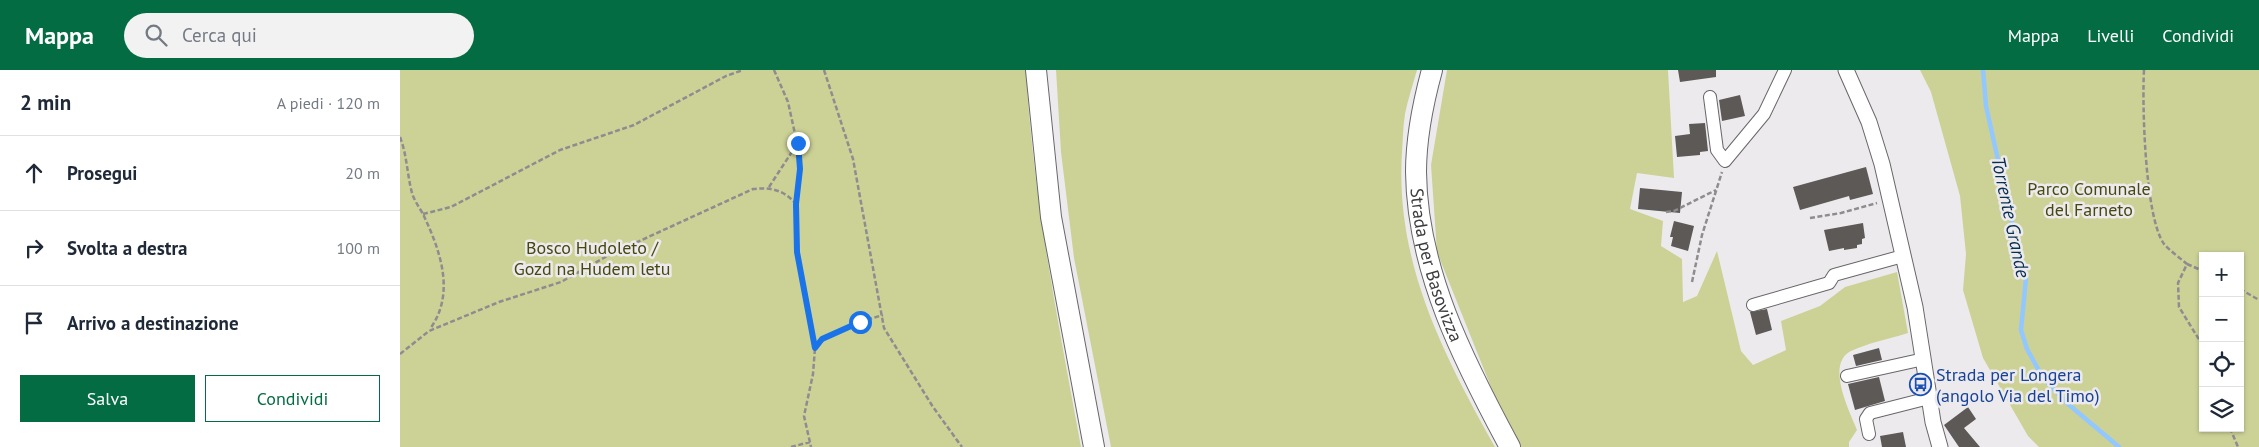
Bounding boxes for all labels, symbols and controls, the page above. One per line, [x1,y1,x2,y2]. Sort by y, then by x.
search box [124,13,474,58]
text: Mappa [25,20,94,51]
icon: search [142,21,170,49]
text: Cerca qui [182,23,257,47]
text: Mappa [2008,24,2059,47]
text: Livelli [2087,24,2134,47]
text: Condividi [2162,24,2234,47]
text: 2 min [20,89,71,116]
text: A piedi · 120 m [277,93,380,113]
route end [787,132,810,155]
water label: Torrente Grande [1986,154,2036,280]
icon: ahead [20,159,48,187]
text: Prosegui [67,161,137,185]
text: 20 m [345,163,380,183]
park label: Parco Comunale del Farneto [2027,177,2151,221]
street label: Strada per Basovizza [1406,187,1468,345]
icon: right [20,234,48,262]
text: Svolta a destra [67,236,188,260]
park label: Bosco Hudoleto / Gozd na Hudem letu [514,236,670,280]
text: 100 m [337,238,380,258]
map controls [2199,252,2244,432]
button: + [2199,252,2244,297]
button: − [2199,297,2244,342]
icon: arrive [20,309,48,337]
text: Arrivo a destinazione [67,311,239,335]
route start [849,311,872,334]
button: locate [2199,342,2244,387]
place label: Strada per Longera (angolo Via del Timo) [1936,363,2099,407]
bus stop icon: Strada per Longera (angolo Via del Timo) [1908,373,1932,397]
button: Salva [20,375,195,422]
button: Condividi [205,375,380,422]
button: layers [2199,387,2244,432]

